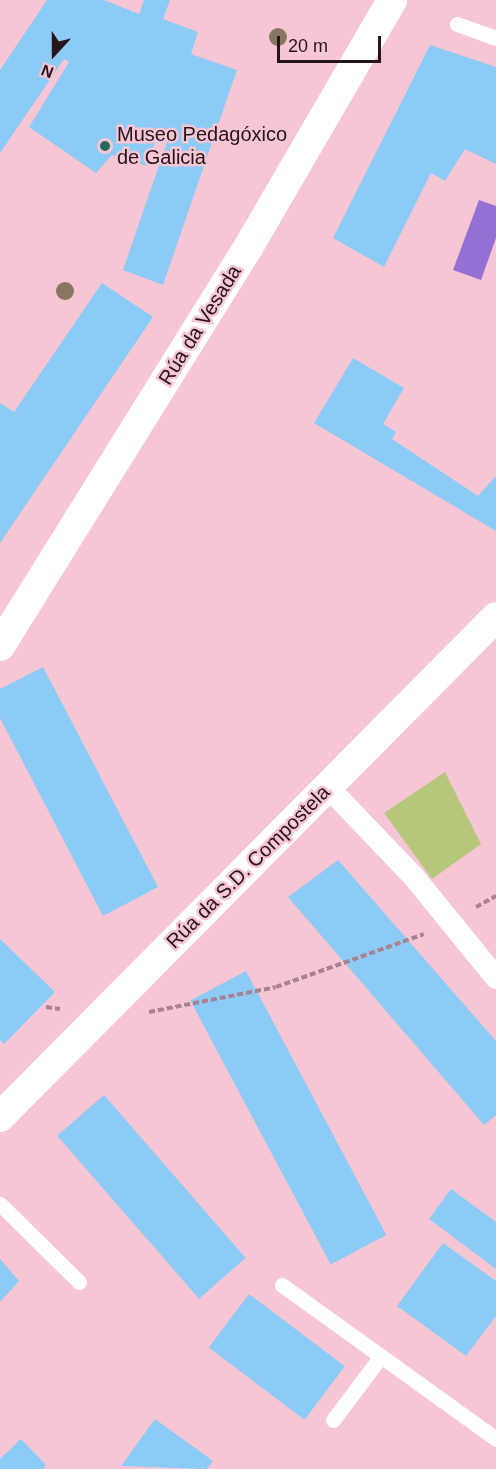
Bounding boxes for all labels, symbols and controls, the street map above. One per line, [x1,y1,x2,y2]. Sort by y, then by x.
north arrow [24,24,84,84]
scale bar [280,24,384,62]
text: 20 m [288,36,328,56]
text: N [39,61,56,81]
place label: Museo Pedagóxico de Galicia [117,122,287,169]
marker: Museo Pedagóxico de Galicia [98,139,112,153]
street label: Rúa da Vesada [154,261,246,389]
street label: Rúa da S.D. Compostela [161,780,335,954]

